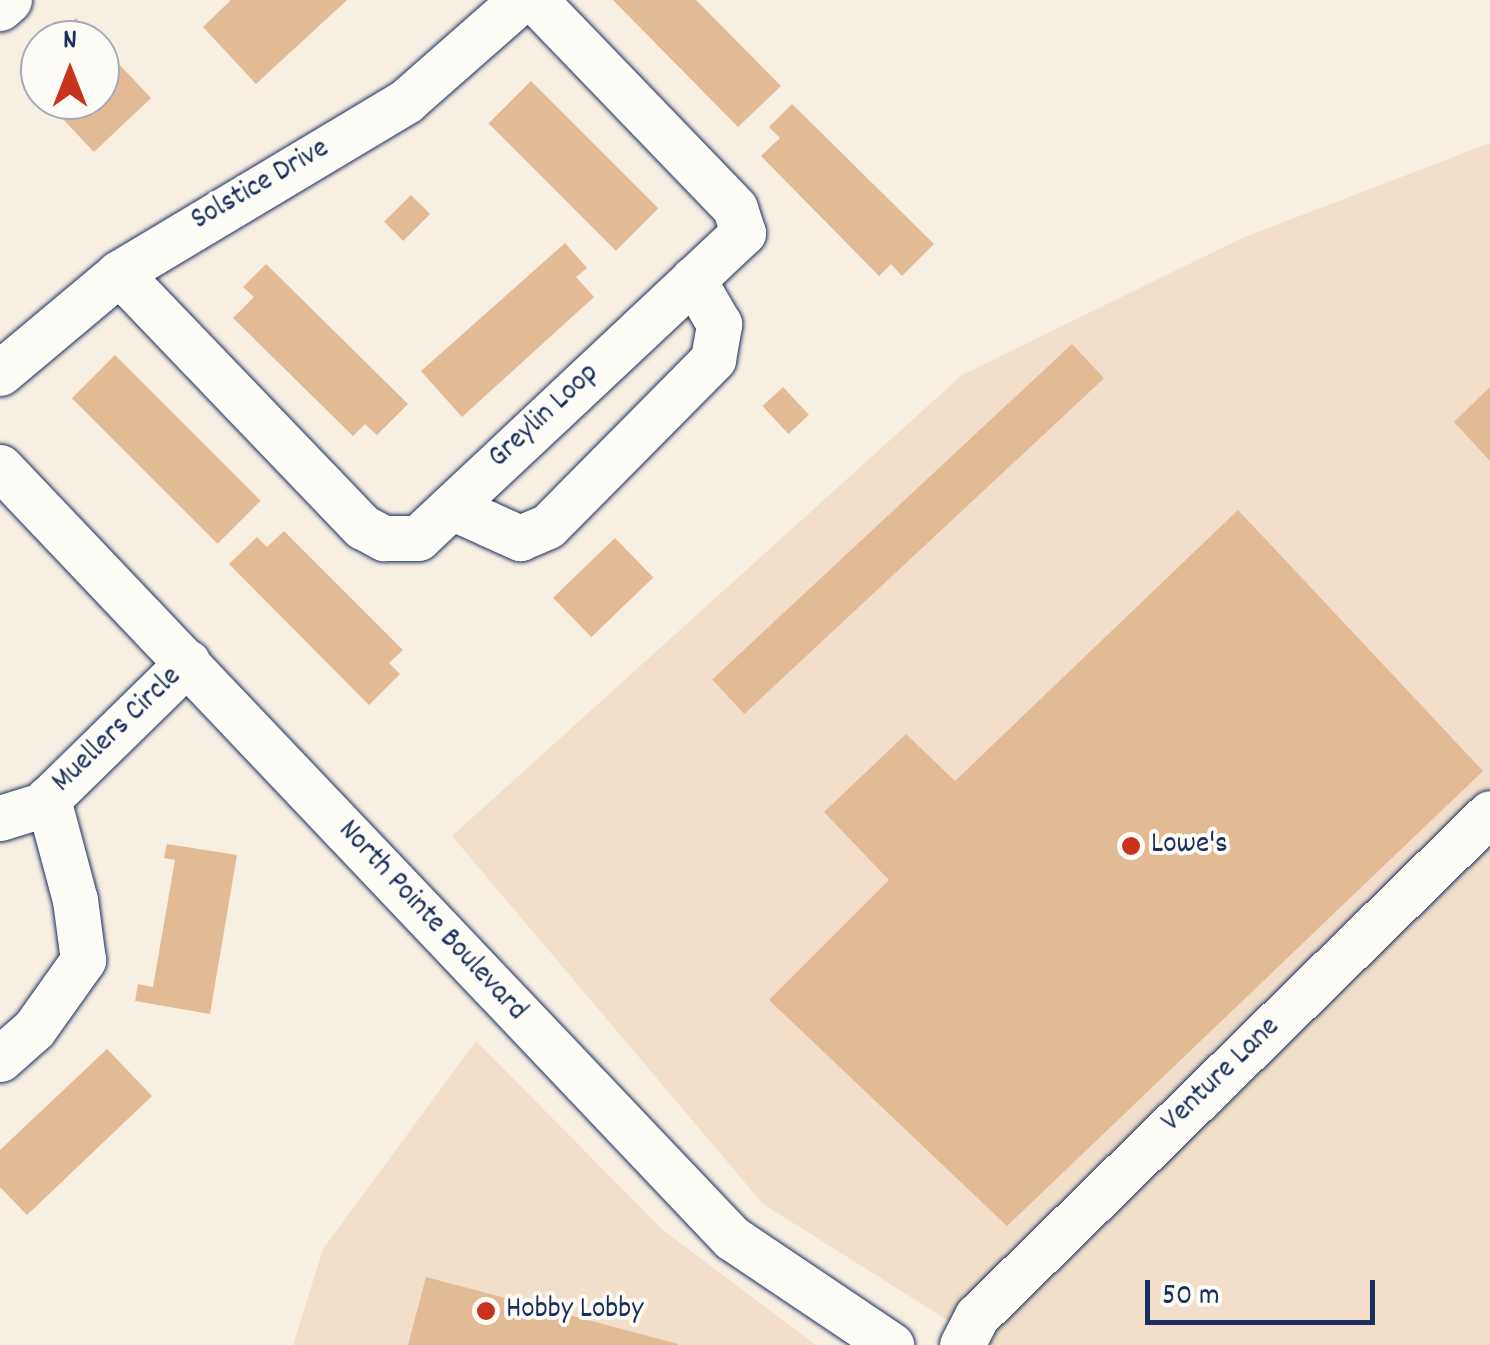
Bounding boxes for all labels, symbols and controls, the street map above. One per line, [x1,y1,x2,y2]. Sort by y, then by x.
north arrow [20,20,120,120]
text: N [63,22,77,62]
street label: Solstice Drive [186,132,336,240]
street label: Greylin Loop [482,357,608,477]
street label: Muellers Circle [46,661,190,801]
street label: North Pointe Boulevard [329,814,533,1030]
place label: Lowe's [1151,828,1228,864]
marker: Lowe's [1120,835,1142,857]
street label: Venture Lane [1156,1011,1288,1141]
scale bar [1150,1260,1380,1322]
text: 50 m [1162,1276,1220,1319]
place label: Hobby Lobby [506,1293,643,1329]
marker: Hobby Lobby [475,1300,497,1322]

